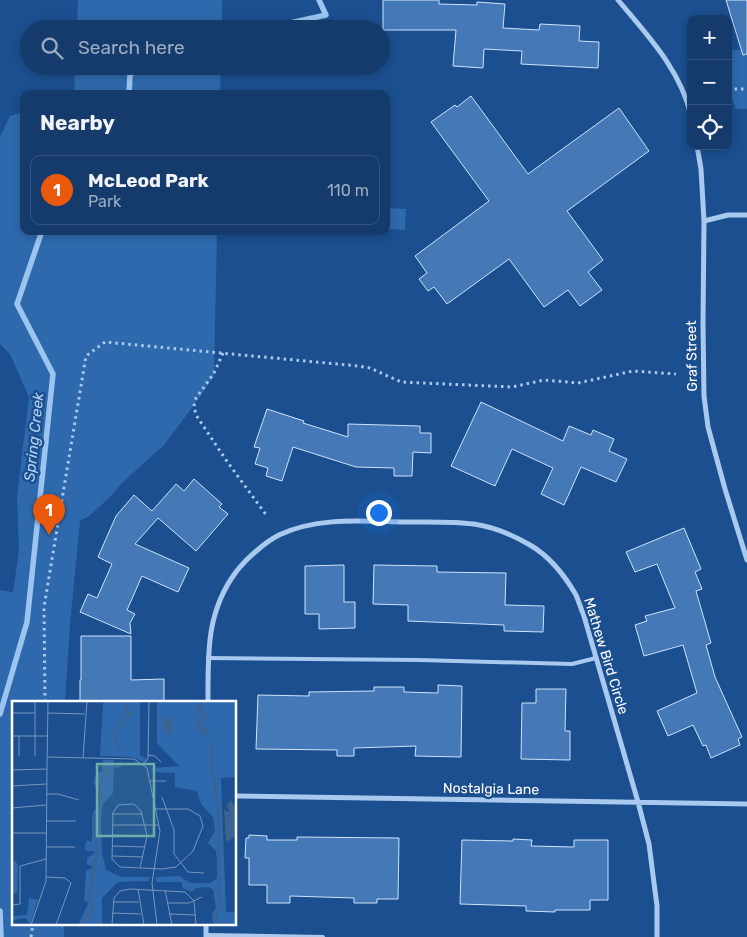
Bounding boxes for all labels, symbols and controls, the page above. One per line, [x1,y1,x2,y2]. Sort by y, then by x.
map controls [687,15,732,150]
button: + [687,15,732,60]
search box [20,20,390,75]
icon: search [38,34,66,62]
text: Search here [78,36,185,59]
button: − [687,60,732,105]
button: locate [687,105,732,150]
text: Nearby [40,110,115,135]
text: McLeod Park [88,169,209,192]
text: 1 [53,181,61,200]
text: 110 m [327,181,369,200]
text: Park [88,192,121,211]
street label: Graf Street [683,320,701,392]
water label: Spring Creek [20,391,48,482]
pin: 1 [33,494,65,535]
your location [366,500,392,526]
street label: Mathew Bird Circle [580,596,632,717]
inset map [12,701,236,924]
street label: Nostalgia Lane [443,780,539,798]

